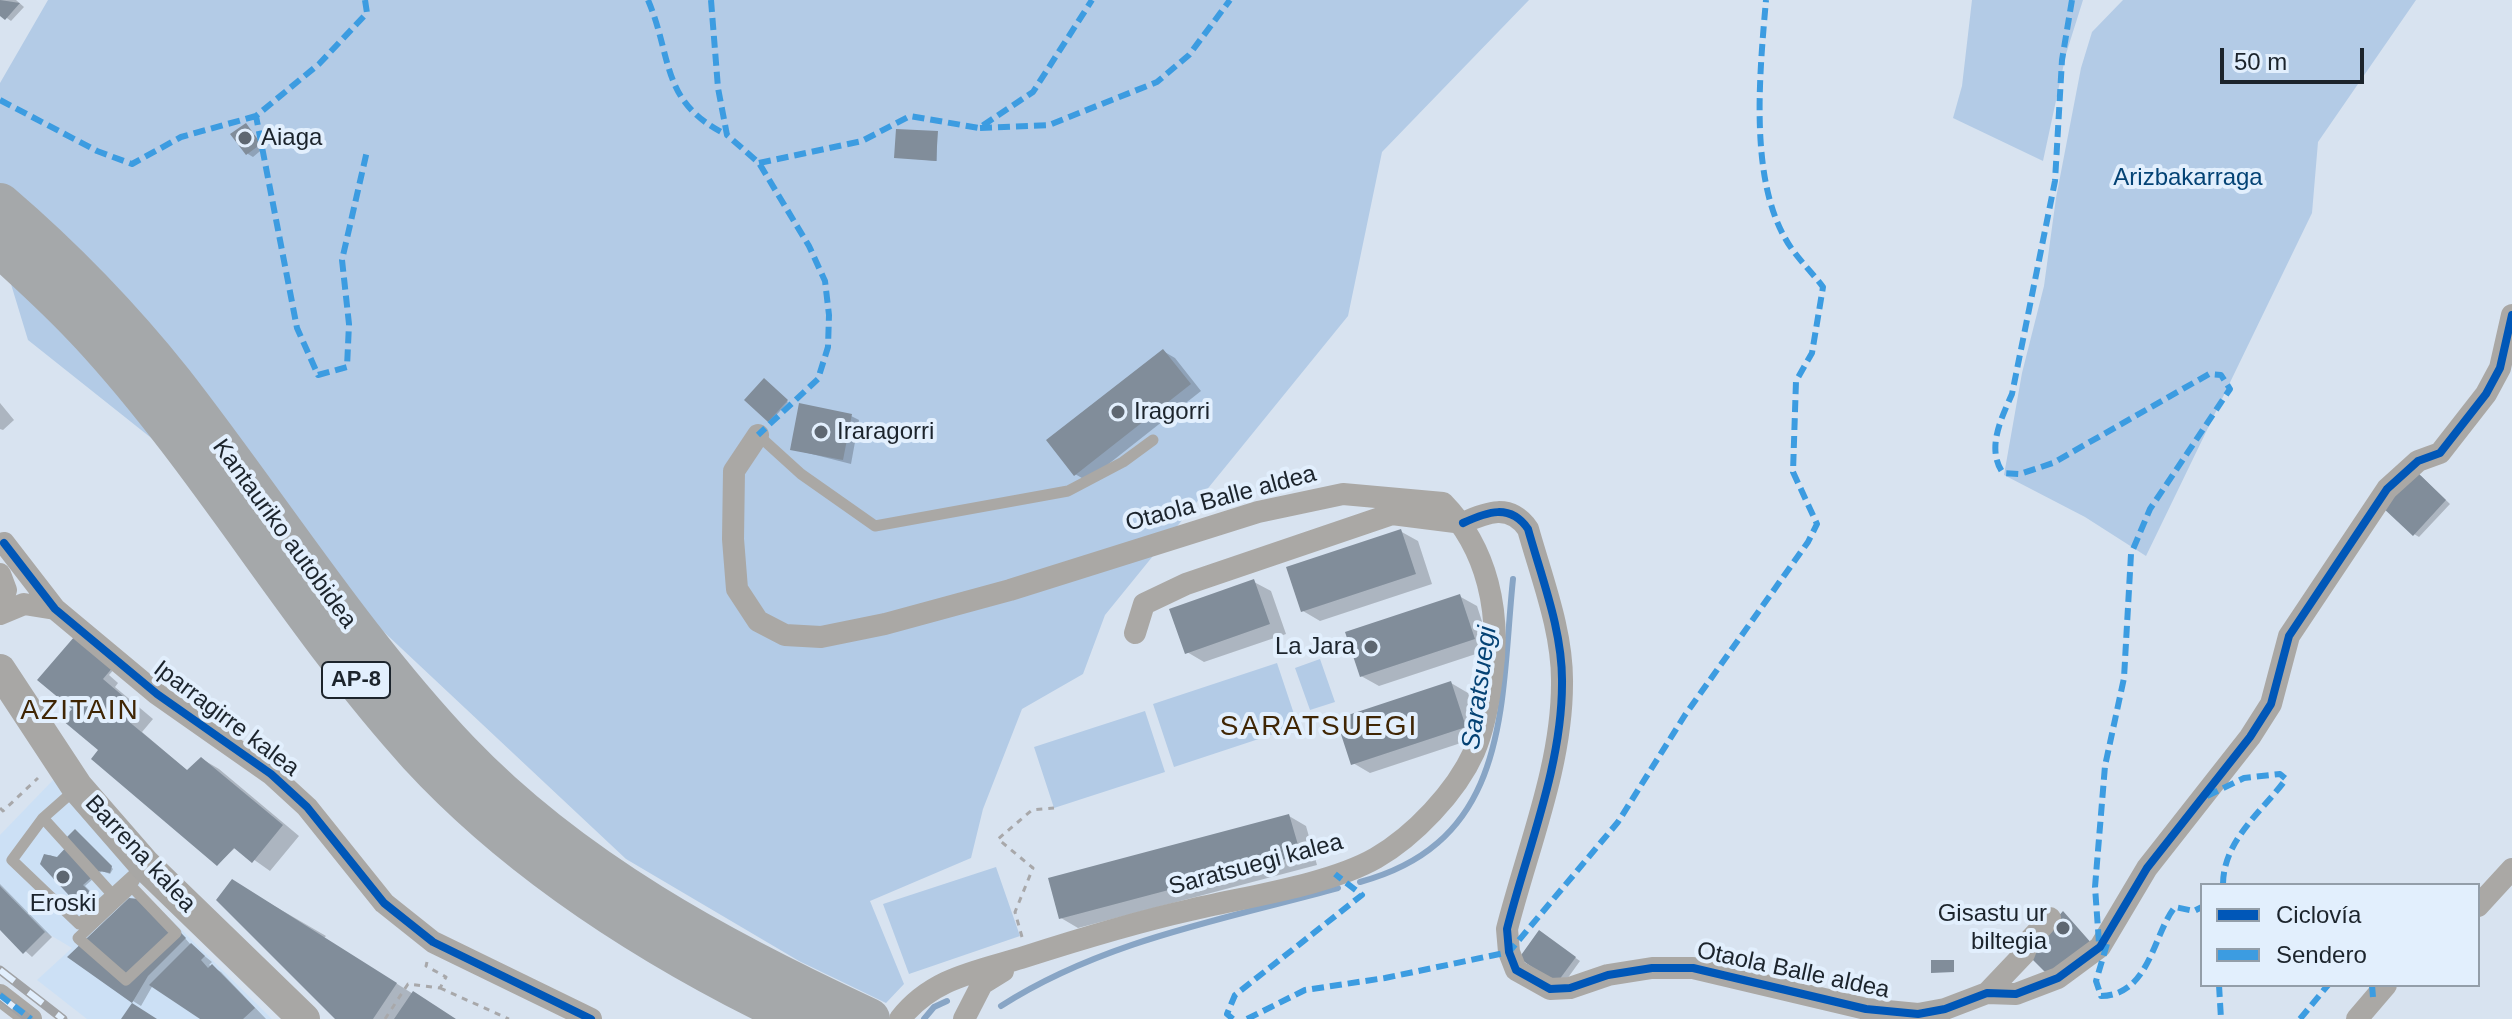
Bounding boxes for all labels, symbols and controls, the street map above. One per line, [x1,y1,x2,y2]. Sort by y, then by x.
scale bar [2224,32,2368,82]
text: 50 m [2234,48,2287,75]
place label: Aiaga [261,124,322,152]
marker: Aiaga [236,129,254,147]
park label: Arizbakarraga [2113,164,2263,192]
place label: Iragorri [1134,398,1210,426]
marker: Iragorri [1109,403,1127,421]
place label: Iraragorri [837,418,934,446]
marker: Iraragorri [812,423,830,441]
street label: Kantauriko autobidea [206,434,362,634]
street label: Otaola Balle aldea [1123,460,1319,538]
water label: Saratsuegi [1456,624,1504,752]
place label: La Jara [1275,633,1355,661]
marker: La Jara [1362,638,1380,656]
street label: Iparragirre kalea [148,655,304,783]
road number: AP-8 [322,662,390,698]
district label: AZITAIN [20,694,140,728]
district label: SARATSUEGI [1220,710,1418,744]
street label: Barrena kalea [79,790,201,918]
street label: Saratsuegi kalea [1166,828,1346,902]
marker: Eroski [54,868,72,886]
legend [2200,883,2480,987]
place label: Eroski [30,890,96,918]
place label: Gisastu ur biltegia [1938,900,2047,956]
text: Ciclovía [2276,901,2361,928]
marker: Gisastu ur biltegia [2054,919,2072,937]
street label: Otaola Balle aldea [1694,937,1892,1005]
text: Sendero [2276,941,2367,968]

